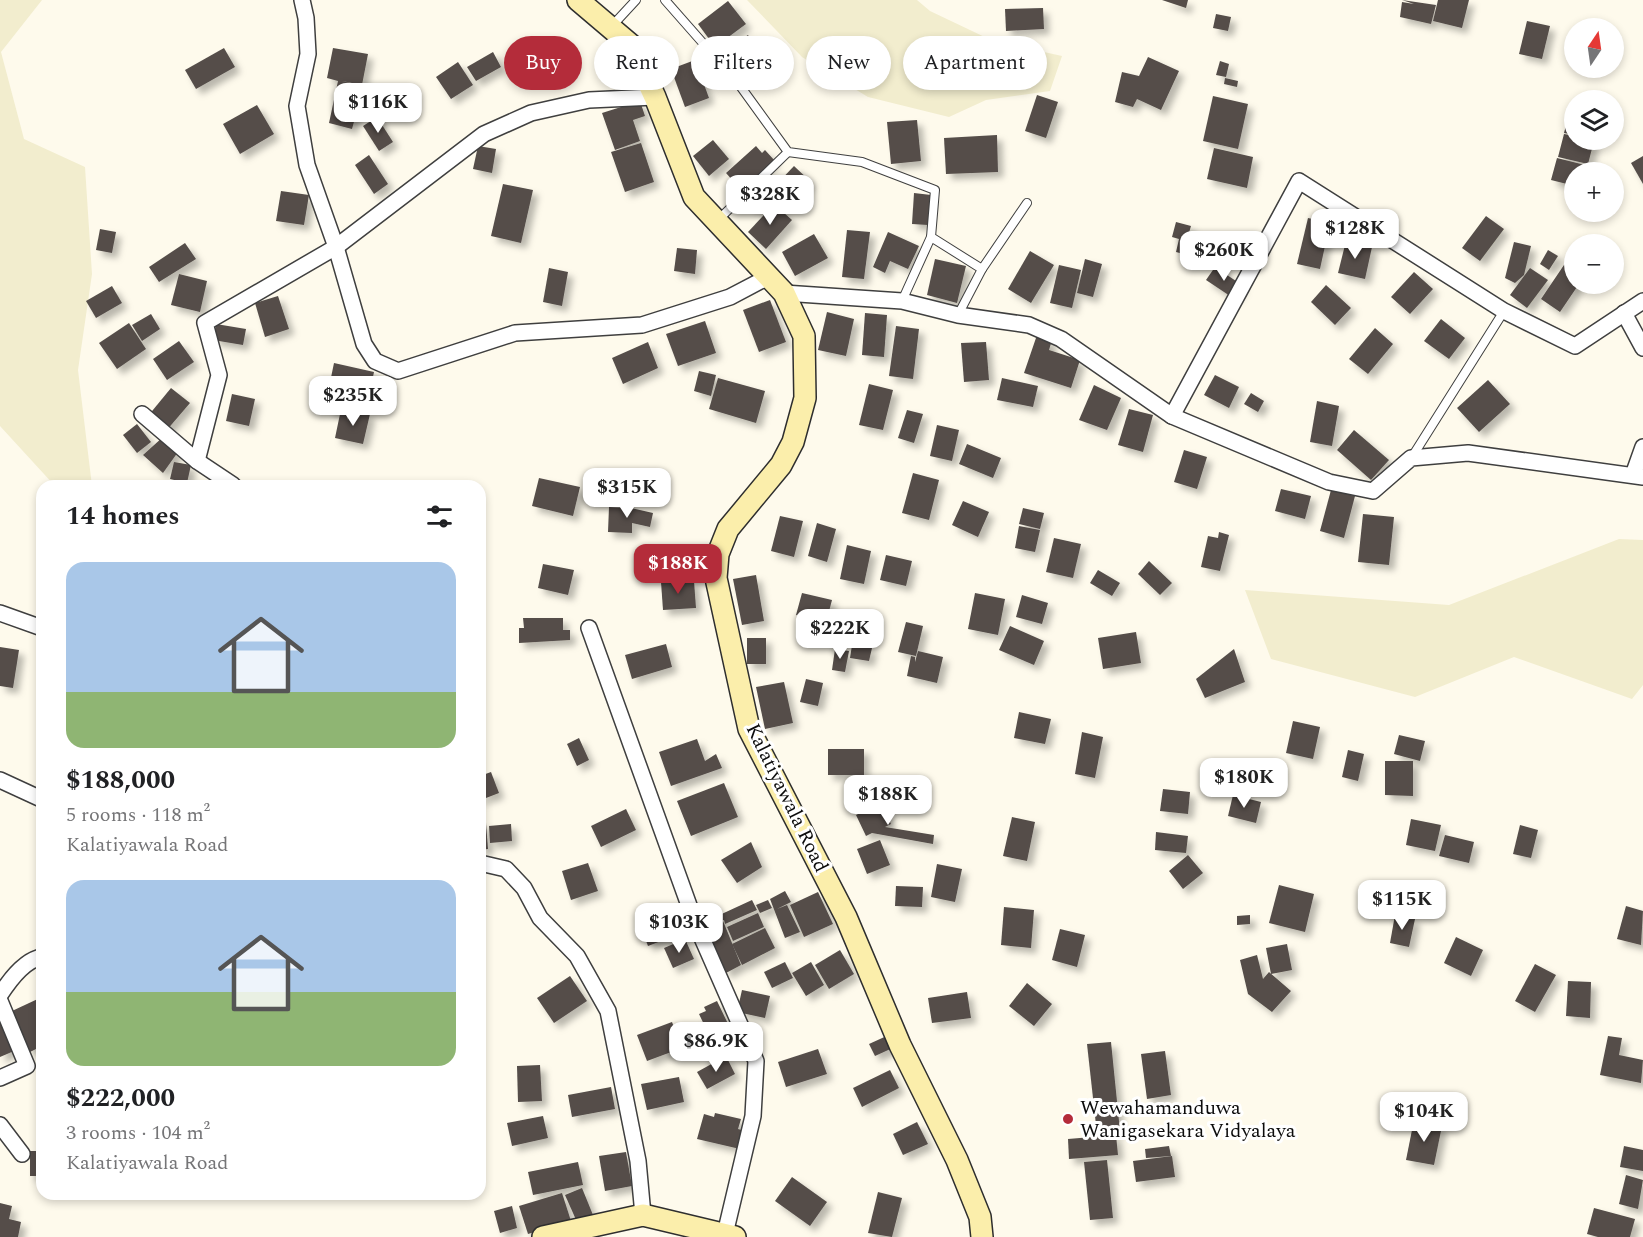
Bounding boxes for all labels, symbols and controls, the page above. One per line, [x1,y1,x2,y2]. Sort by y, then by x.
north arrow [1564,18,1624,78]
map controls [1564,18,1624,294]
chip: Buy [504,36,582,90]
chip: Rent [594,36,679,90]
chip: Filters [691,36,794,90]
chip: New [806,36,891,90]
chip: Apartment [903,36,1047,90]
pin: $116K [336,83,420,134]
text: $116K [348,87,408,117]
button: layers [1564,90,1624,150]
button: + [1564,162,1624,222]
pin: $328K [728,175,812,226]
text: $328K [740,179,800,209]
pin: $128K [1313,209,1397,260]
text: $128K [1325,213,1385,243]
pin: $260K [1182,231,1266,282]
button: − [1564,234,1624,294]
text: $260K [1194,235,1254,265]
pin: $235K [311,376,395,427]
text: $235K [323,380,383,410]
pin: $315K [585,468,669,519]
text: $315K [597,472,657,502]
text: 14 homes [66,496,180,536]
icon: filters [423,500,456,533]
pin: $188K [636,544,720,595]
text: $188K [648,548,708,578]
icon: home [207,601,315,709]
pin: $222K [798,609,882,660]
text: $222K [810,613,870,643]
street label: Kalatiyawala Road [738,718,836,878]
pin: $180K [1202,758,1286,809]
text: $188,000 [66,760,175,800]
text: $180K [1214,762,1274,792]
pin: $188K [846,775,930,826]
text: $188K [858,779,918,809]
text: 5 rooms · 118 m² [66,800,210,830]
text: Kalatiyawala Road [66,830,229,860]
pin: $115K [1360,880,1444,931]
text: $115K [1372,884,1432,914]
pin: $103K [637,903,721,954]
text: $103K [649,907,709,937]
icon: home [207,919,315,1027]
pin: $86.9K [667,1022,765,1073]
text: $86.9K [683,1026,749,1056]
text: $222,000 [66,1078,175,1118]
pin: $104K [1382,1092,1466,1143]
place label: Wewahamanduwa Wanigasekara Vidyalaya [1080,1093,1296,1146]
text: $104K [1394,1096,1454,1126]
marker: Wewahamanduwa Wanigasekara Vidyalaya [1061,1112,1075,1126]
text: 3 rooms · 104 m² [66,1118,210,1148]
text: Kalatiyawala Road [66,1148,229,1178]

